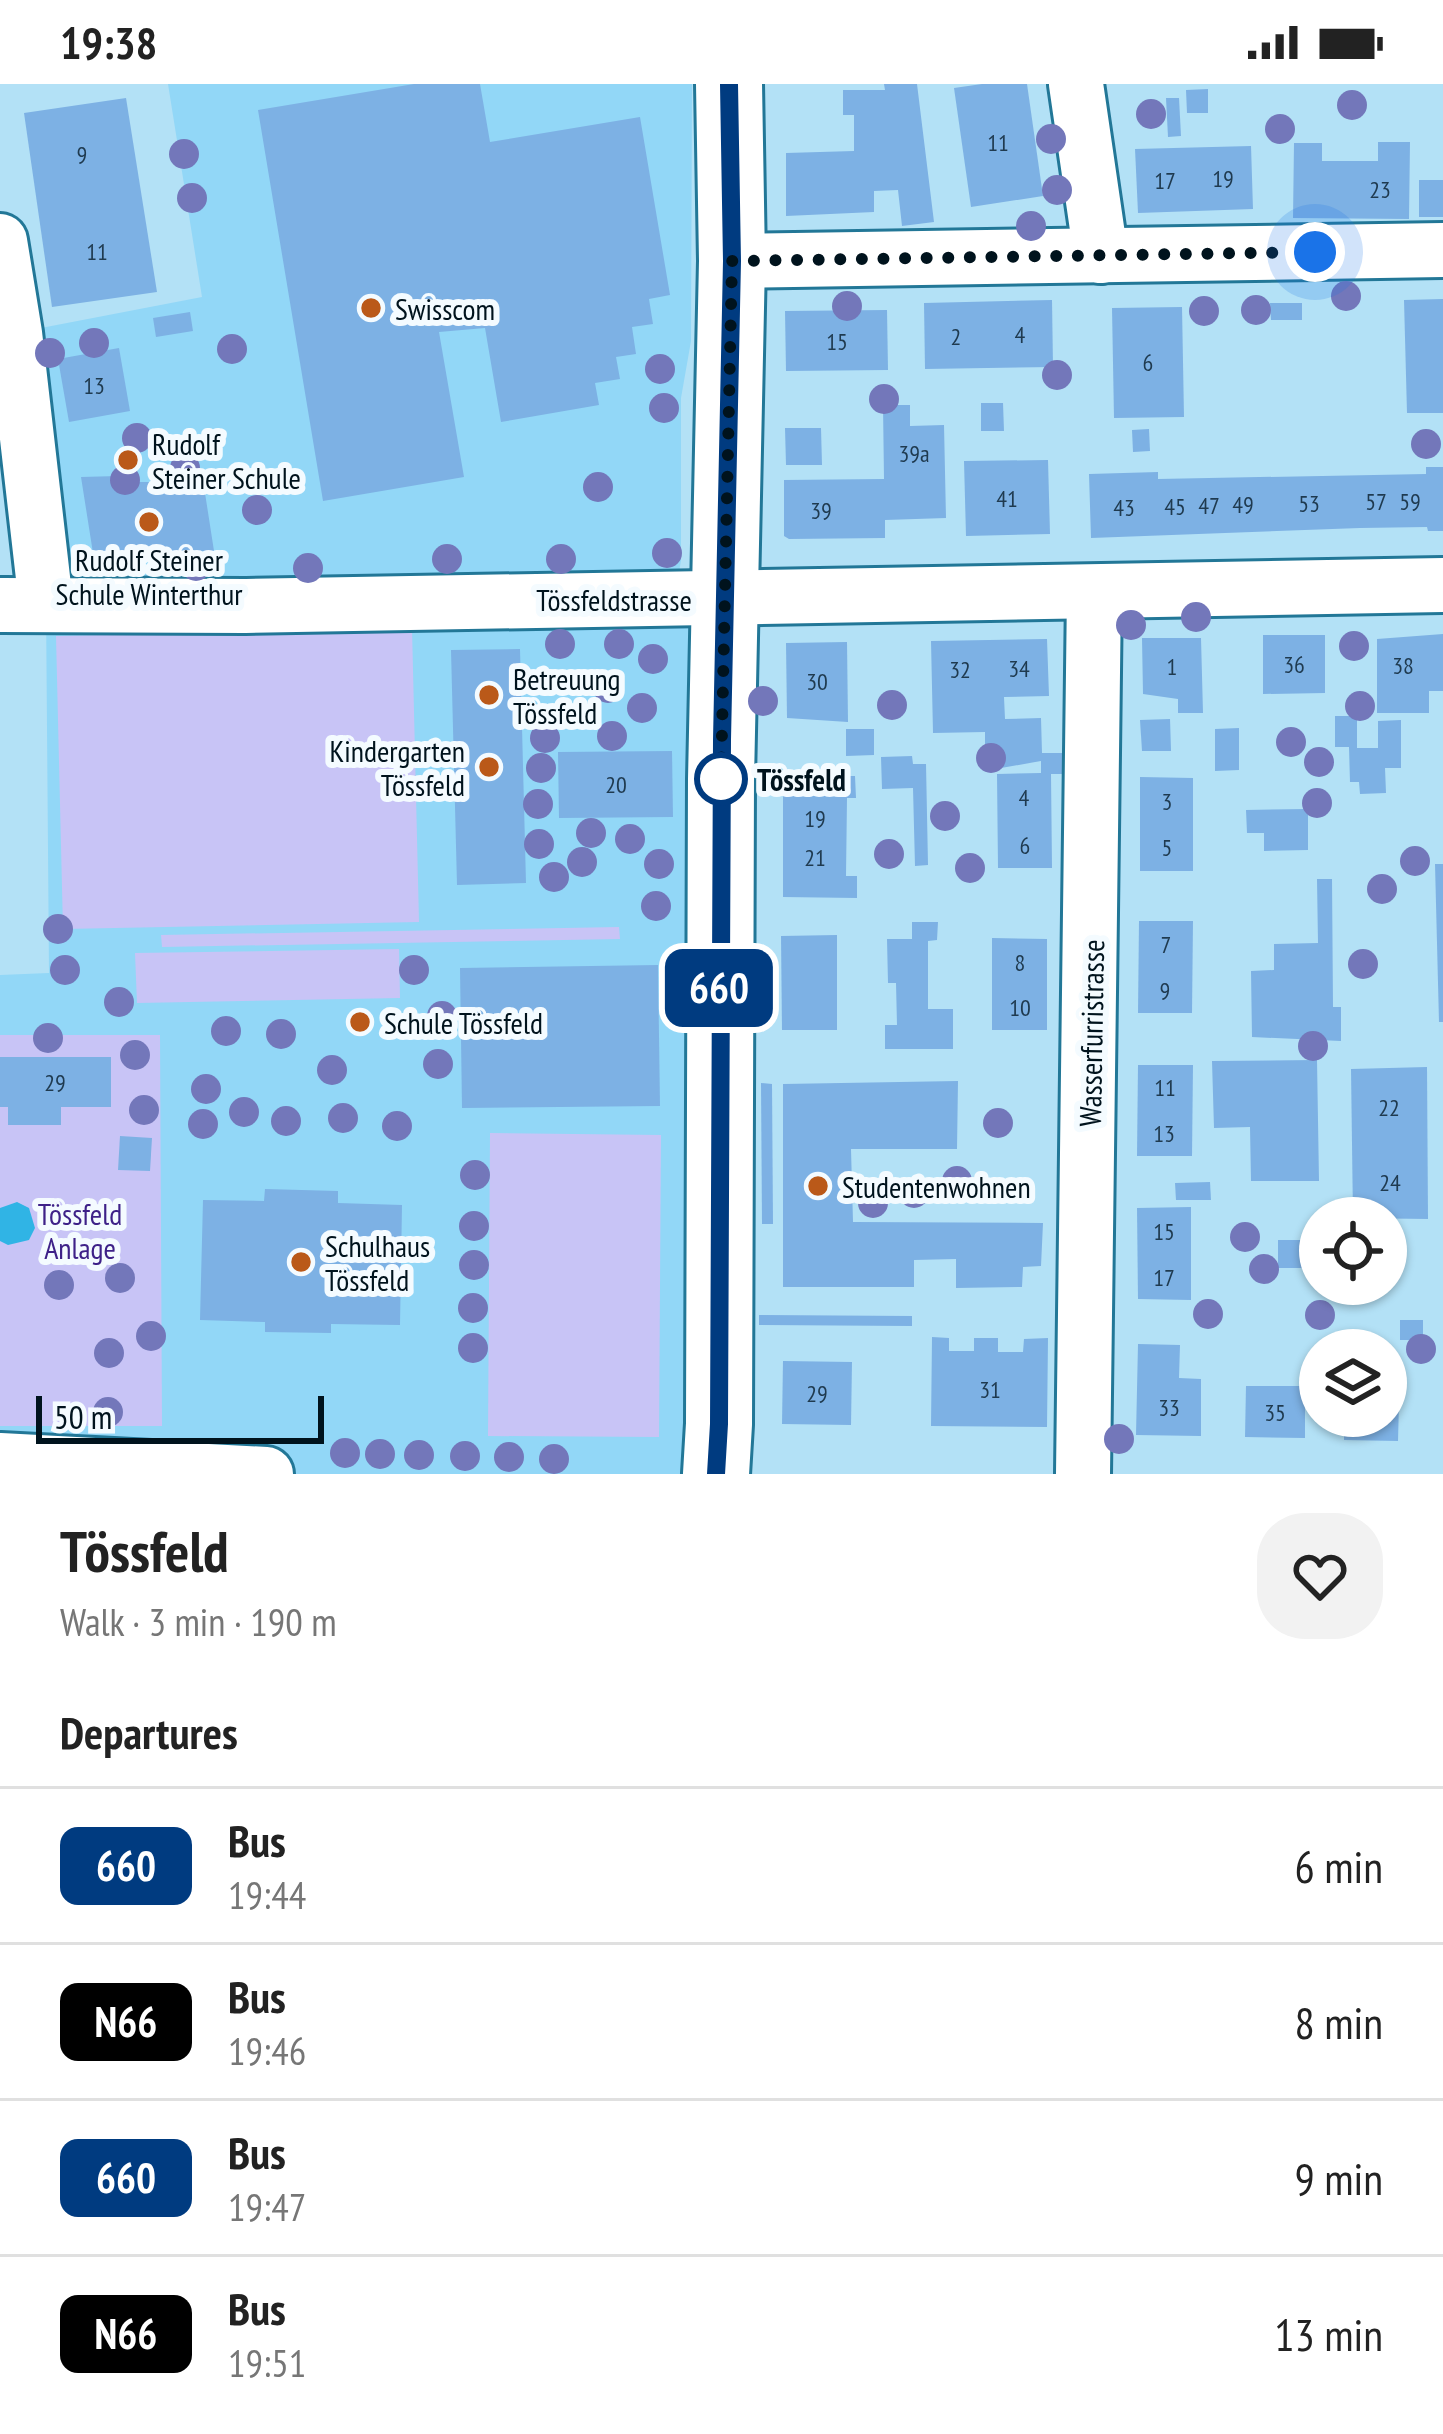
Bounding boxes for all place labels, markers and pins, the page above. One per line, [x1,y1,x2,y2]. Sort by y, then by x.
place label: Swisscom [395,289,495,328]
marker: Swisscom [358,295,384,321]
place label: Rudolf Steiner Schule [152,424,301,497]
marker: Rudolf Steiner Schule [115,447,141,473]
marker: Rudolf Steiner Schule Winterthur [136,509,162,535]
place label: Rudolf Steiner Schule Winterthur [56,540,243,613]
place label: Betreuung Tössfeld [513,659,621,732]
marker: Betreuung Tössfeld [476,682,502,708]
place label: Kindergarten Tössfeld [329,731,465,804]
marker: Kindergarten Tössfeld [476,754,502,780]
marker: Tössfeld [696,754,746,804]
place label: Tössfeld [757,760,846,799]
place label: Schule Tössfeld [384,1003,543,1042]
marker: Schule Tössfeld [347,1009,373,1035]
place label: Studentenwohnen [842,1167,1031,1206]
marker: Studentenwohnen [805,1173,831,1199]
place label: Schulhaus Tössfeld [325,1226,430,1299]
marker: Schulhaus Tössfeld [288,1249,314,1275]

